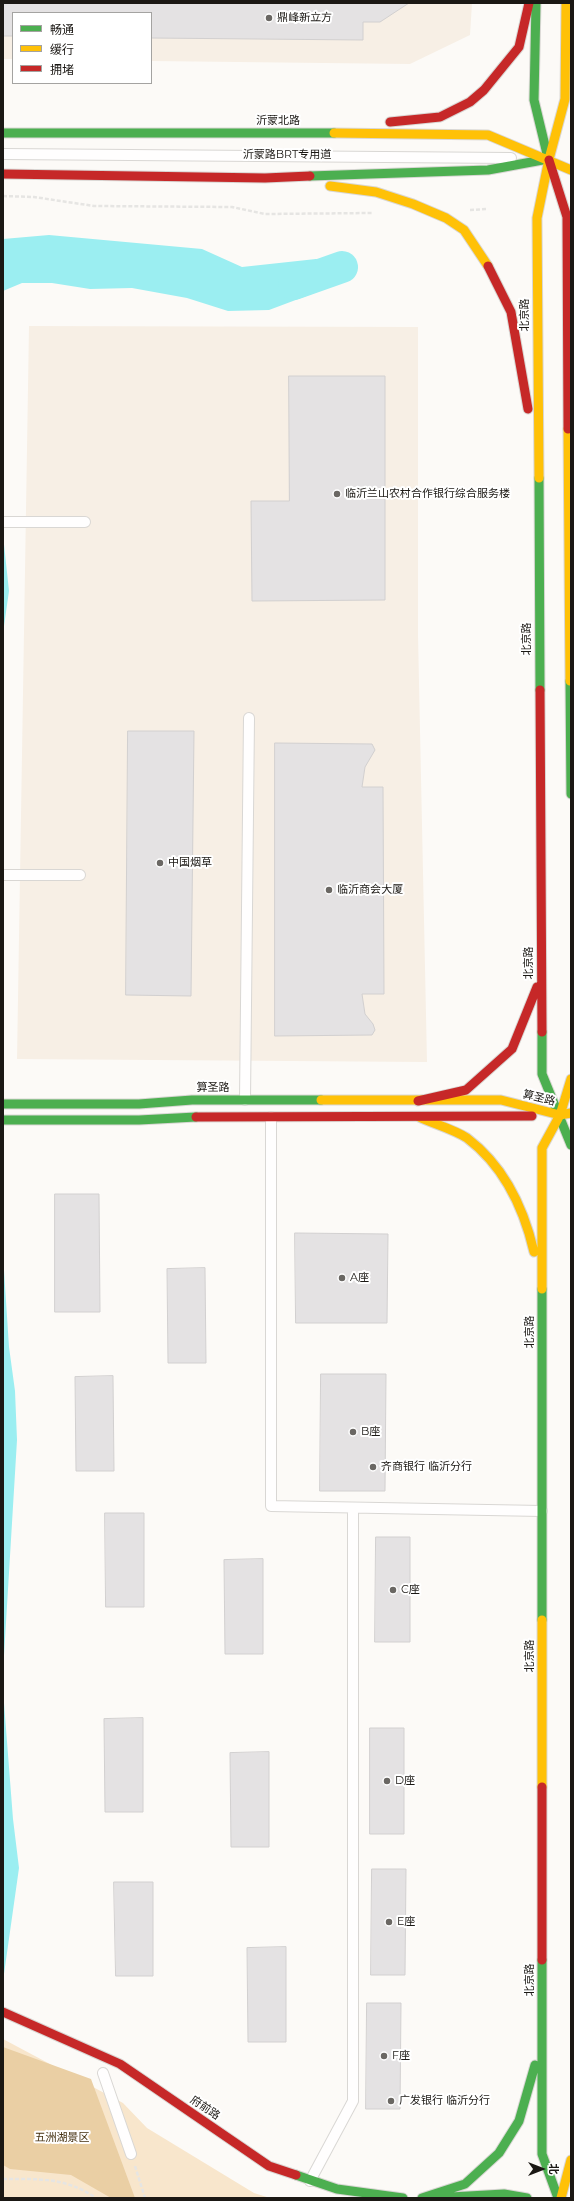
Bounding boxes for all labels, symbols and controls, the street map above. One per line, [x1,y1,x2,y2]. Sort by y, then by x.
place label: 鼎峰新立方 [277,11,332,25]
legend [12,12,152,84]
marker: 鼎峰新立方 [264,13,274,23]
text: 畅通 [50,22,74,37]
text: 缓行 [50,42,74,57]
text: 拥堵 [50,62,74,77]
street label: 沂蒙北路 [256,114,300,128]
street label: 沂蒙路BRT专用道 [243,148,331,162]
street label: 北京路 [518,299,532,331]
place label: 临沂兰山农村合作银行综合服务楼 [345,487,510,501]
marker: 临沂兰山农村合作银行综合服务楼 [332,489,342,499]
street label: 北京路 [520,623,534,655]
place label: 中国烟草 [168,856,212,870]
marker: 中国烟草 [155,858,165,868]
place label: 临沂商会大厦 [337,883,403,897]
marker: 临沂商会大厦 [324,885,334,895]
street label: 北京路 [522,947,536,979]
street label: 算圣路 [197,1081,229,1095]
street label: 算圣路 [521,1088,557,1108]
place label: A座 [350,1271,369,1285]
marker: A座 [337,1273,347,1283]
street label: 北京路 [523,1316,537,1348]
place label: B座 [361,1425,380,1439]
marker: B座 [348,1427,358,1437]
place label: 齐商银行 临沂分行 [381,1460,472,1474]
marker: 齐商银行 临沂分行 [368,1462,378,1472]
place label: C座 [401,1583,420,1597]
marker: C座 [388,1585,398,1595]
street label: 北京路 [523,1640,537,1672]
place label: D座 [395,1774,415,1788]
marker: D座 [382,1776,392,1786]
place label: E座 [397,1915,415,1929]
marker: E座 [384,1917,394,1927]
street label: 北京路 [523,1964,537,1996]
place label: F座 [392,2049,410,2063]
marker: F座 [379,2051,389,2061]
street label: 府前路 [188,2093,222,2123]
place label: 广发银行 临沂分行 [399,2094,490,2108]
marker: 广发银行 临沂分行 [386,2096,396,2106]
park label: 五洲湖景区 [35,2131,89,2145]
north arrow [522,2149,562,2189]
text: 北 [547,2164,561,2175]

